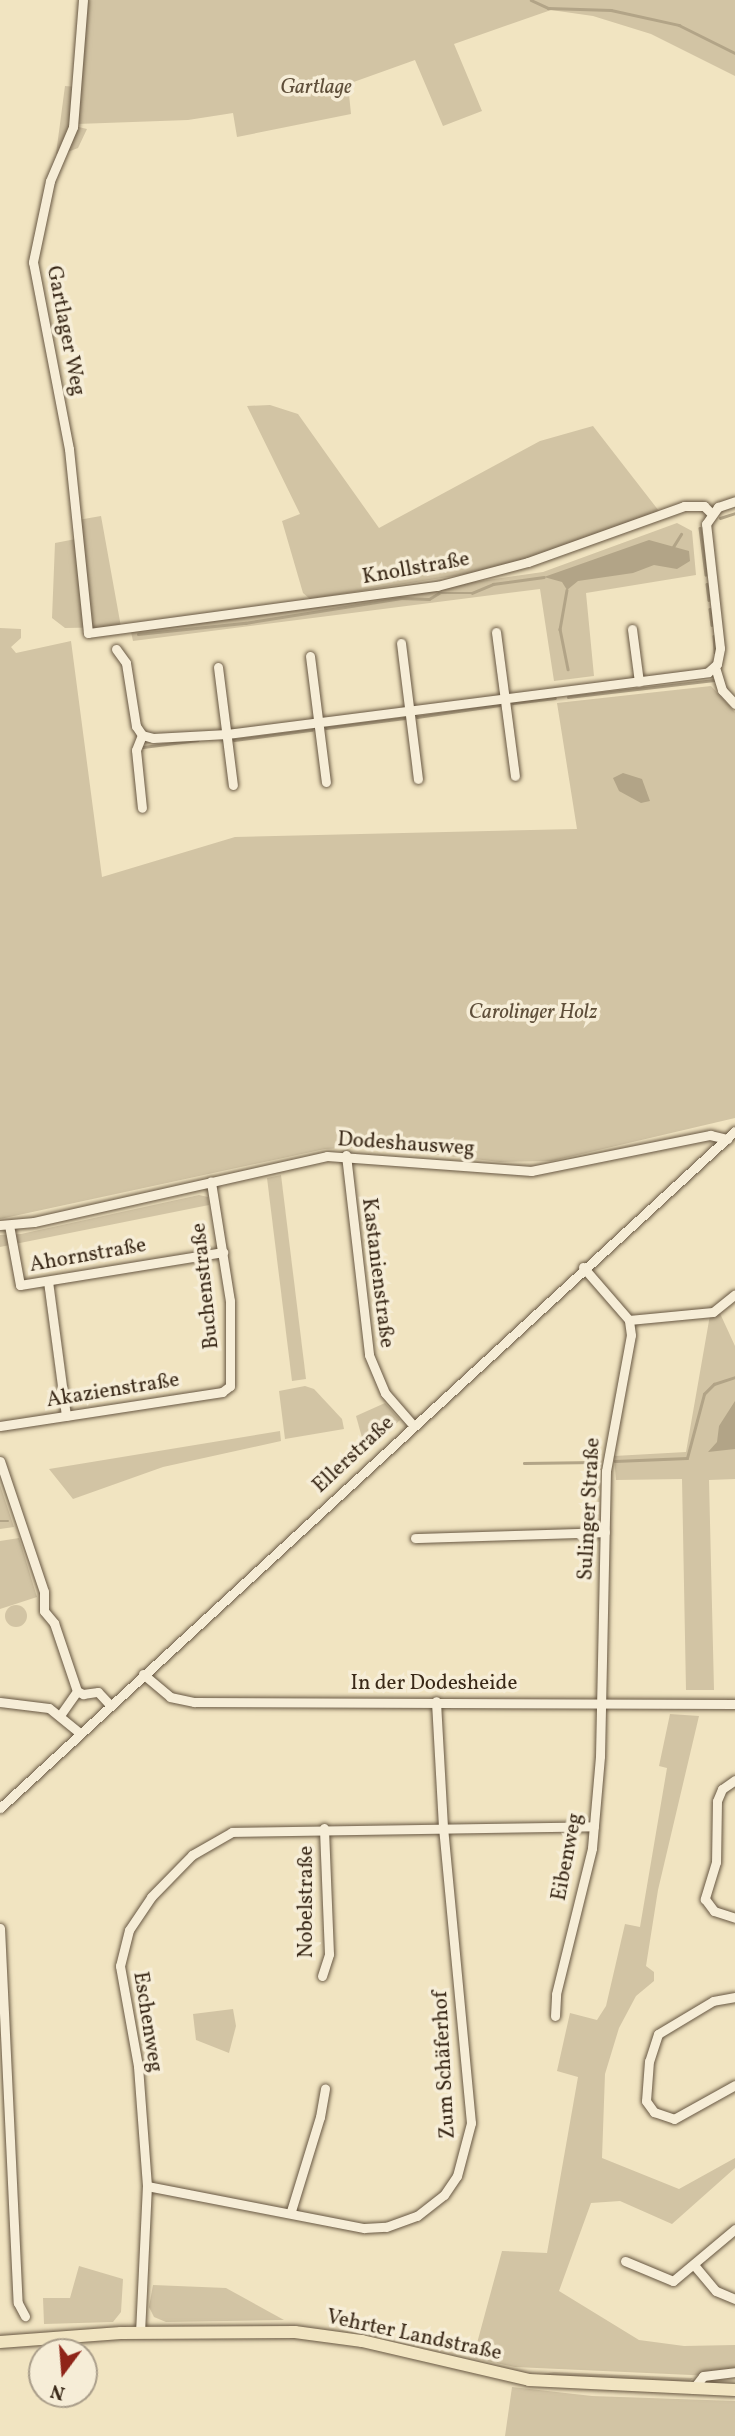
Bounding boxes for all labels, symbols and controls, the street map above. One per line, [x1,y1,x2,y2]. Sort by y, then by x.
park label: Gartlage [280,75,352,101]
street label: Gartlager Weg [40,264,90,398]
street label: Knollstraße [360,547,472,591]
park label: Carolinger Holz [469,1000,597,1026]
street label: Dodeshausweg [337,1128,475,1162]
street label: Kastanienstraße [355,1197,399,1349]
street label: Buchenstraße [187,1222,225,1350]
street label: Ahornstraße [28,1233,148,1279]
street label: Akazienstraße [45,1368,181,1414]
street label: Ellerstraße [308,1411,400,1499]
street label: Sulinger Straße [574,1437,606,1581]
street label: In der Dodesheide [351,1671,517,1697]
street label: Eibenweg [547,1811,589,1903]
street label: Nobelstraße [294,1846,320,1958]
street label: Eschenweg [127,1970,167,2074]
street label: Zum Schäferhof [429,1990,461,2140]
street label: Vehrter Landstraße [324,2305,504,2367]
north arrow [28,2338,98,2408]
text: N [48,2377,68,2406]

